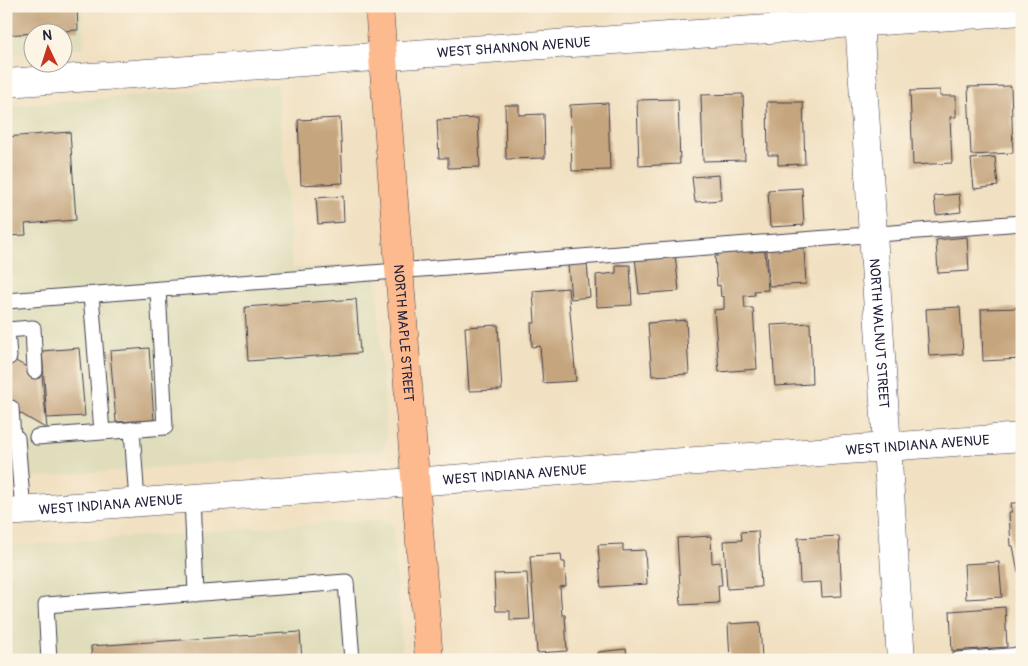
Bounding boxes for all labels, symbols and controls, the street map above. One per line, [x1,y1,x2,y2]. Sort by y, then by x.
north arrow [22,22,72,72]
text: N [42,27,52,44]
street label: WEST SHANNON AVENUE [436,34,591,61]
street label: NORTH WALNUT STREET [866,258,892,409]
street label: NORTH MAPLE STREET [390,264,417,403]
street label: WEST INDIANA AVENUE [845,431,990,459]
street label: WEST INDIANA AVENUE [442,461,587,489]
street label: WEST INDIANA AVENUE [38,491,183,519]

